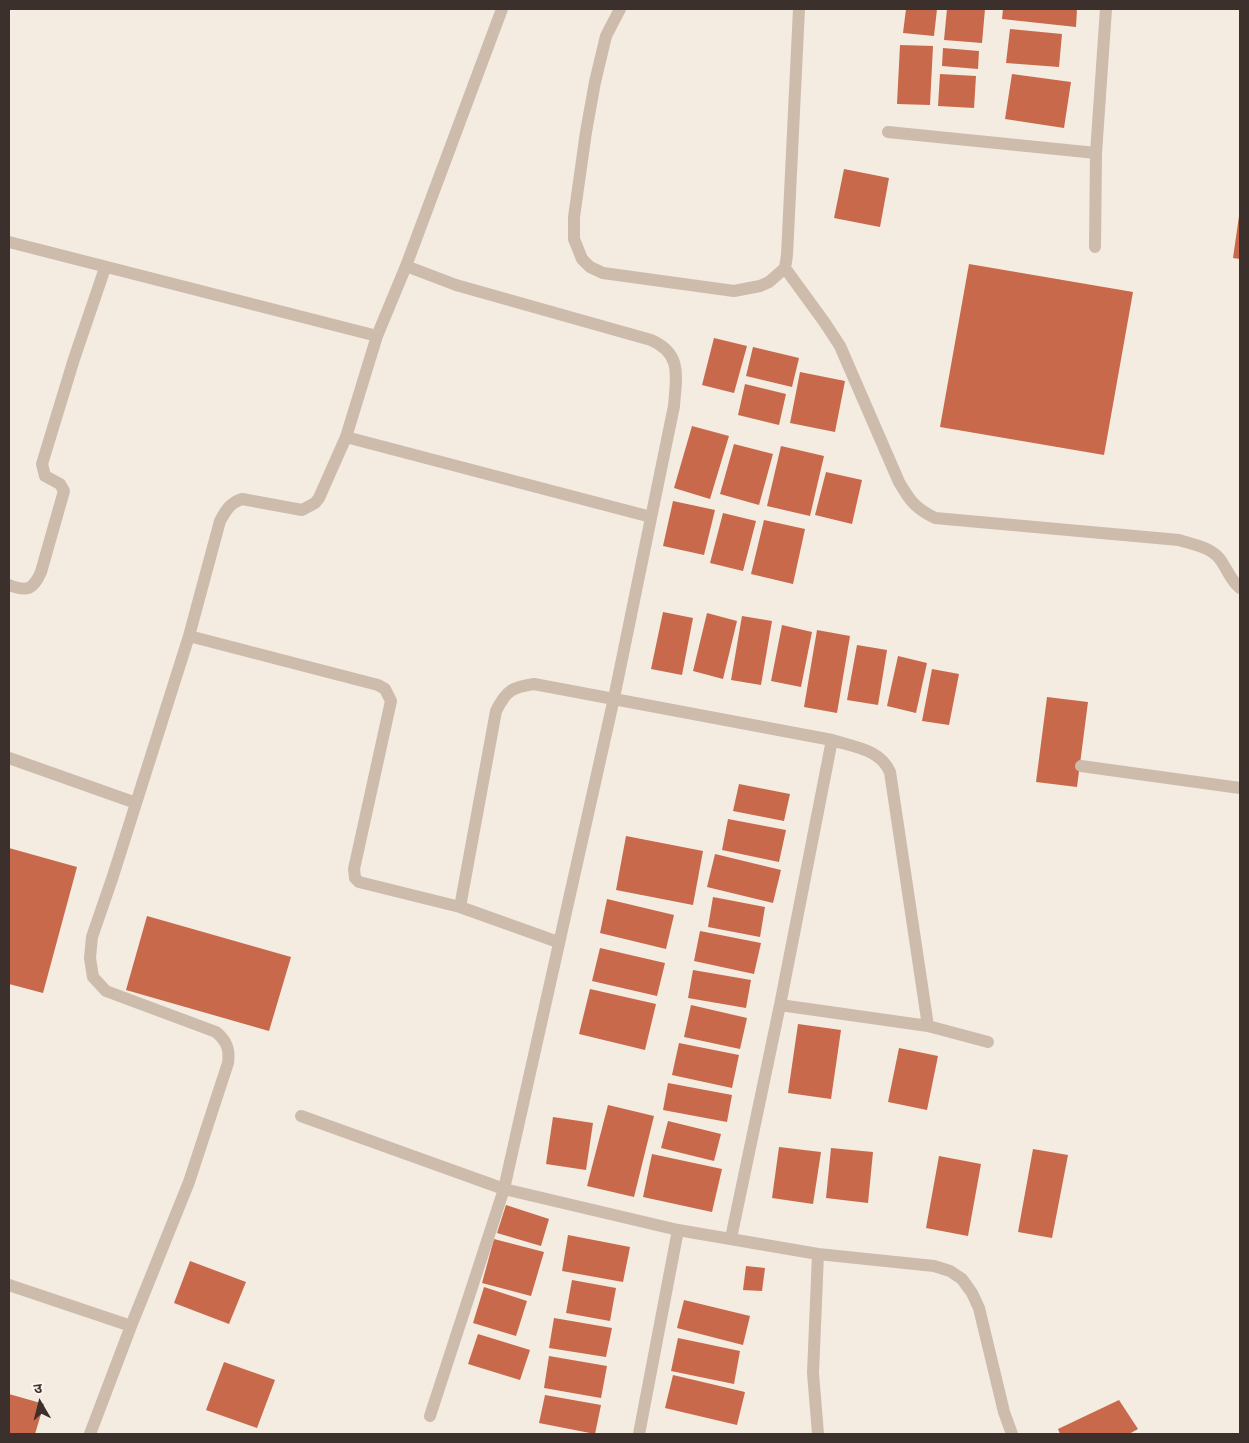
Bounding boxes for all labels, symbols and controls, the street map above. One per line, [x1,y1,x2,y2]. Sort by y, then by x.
north arrow [15,1378,65,1428]
text: उ [32,1378,43,1398]

